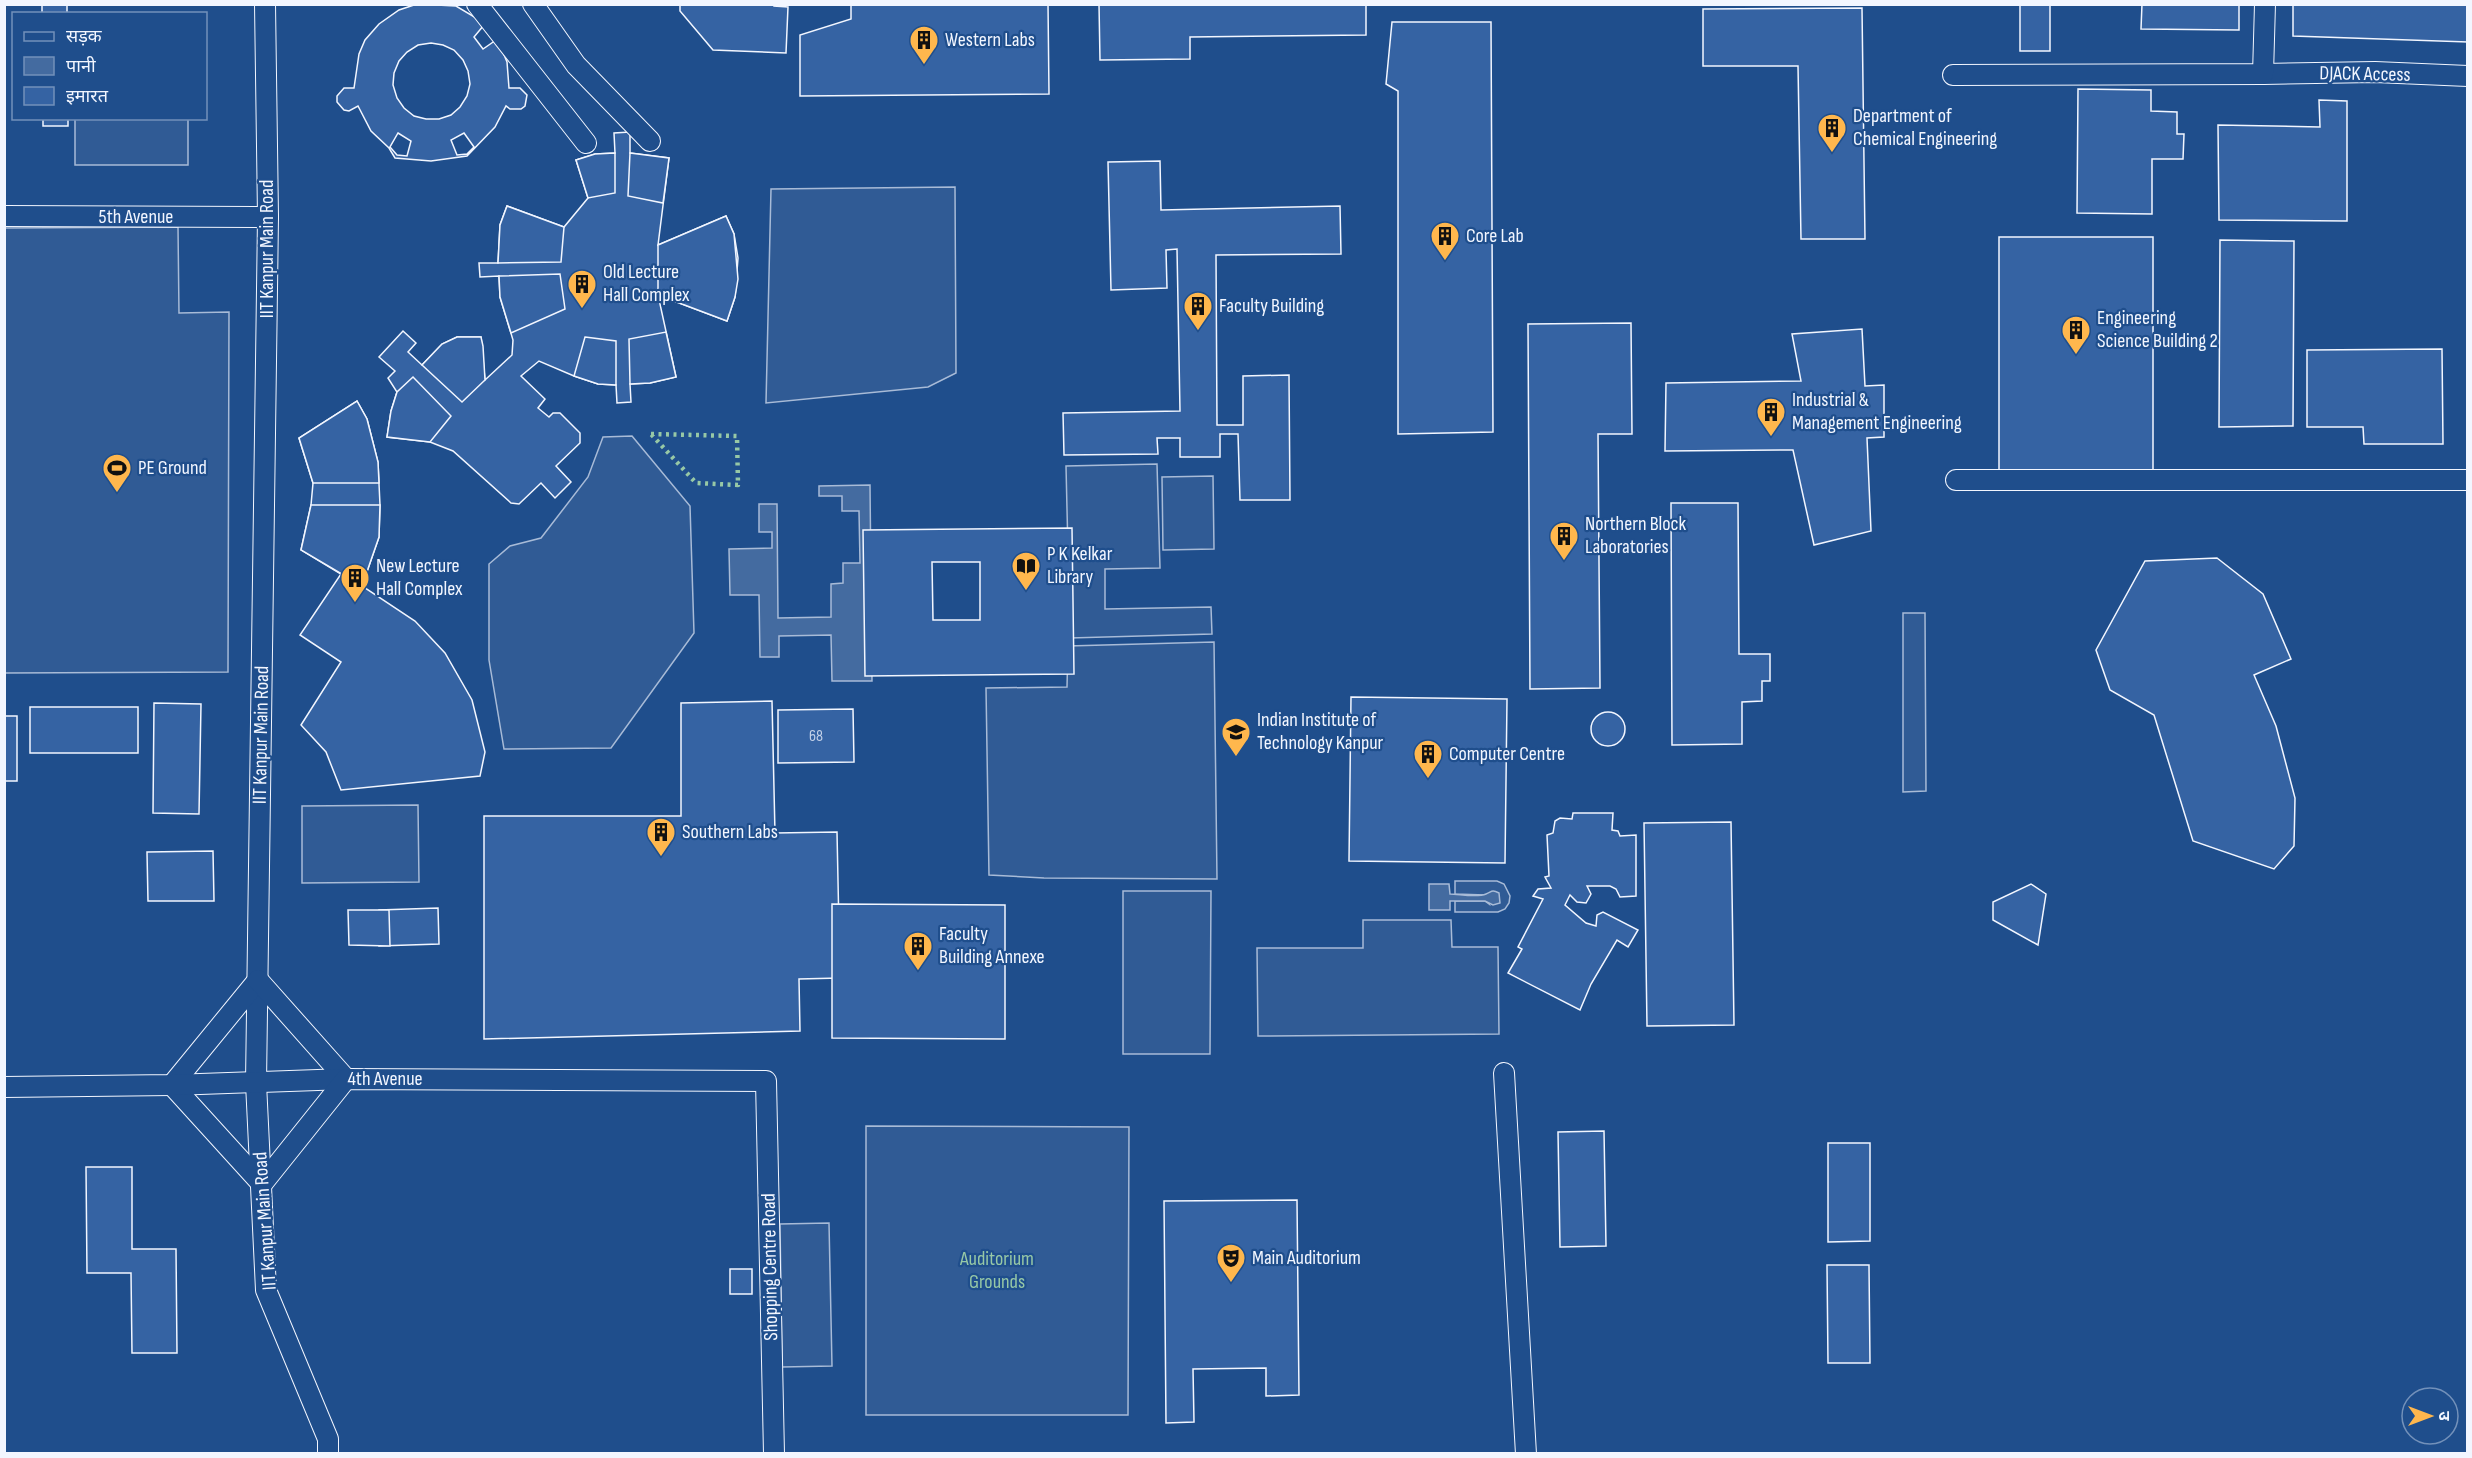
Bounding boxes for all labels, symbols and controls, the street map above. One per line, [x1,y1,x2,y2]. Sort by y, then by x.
legend [12,12,207,120]
building icon: Western Labs [908,24,940,66]
text: सड़क [66,26,103,47]
place label: Western Labs [945,28,1035,52]
text: पानी [66,56,96,77]
street label: DJACK Access [2319,61,2411,87]
text: इमारत [66,86,109,107]
place label: Department of Chemical Engineering [1853,104,1997,151]
building icon: Department of Chemical Engineering [1816,112,1848,154]
street label: IIT Kanpur Main Road [255,180,279,318]
street label: 5th Avenue [99,205,173,229]
building icon: Core Lab [1429,220,1461,262]
place label: Core Lab [1466,224,1524,248]
place label: Old Lecture Hall Complex [603,260,690,307]
building icon: Old Lecture Hall Complex [566,268,598,310]
building icon: Faculty Building [1182,290,1214,332]
place label: Faculty Building [1219,294,1324,318]
place label: Engineering Science Building 2 [2097,306,2218,353]
building icon: Engineering Science Building 2 [2060,314,2092,356]
place label: Industrial & Management Engineering [1792,388,1962,435]
building icon: Industrial & Management Engineering [1755,396,1787,438]
sports icon: PE Ground [101,452,133,494]
place label: PE Ground [138,456,207,480]
place label: Northern Block Laboratories [1585,512,1687,559]
building icon: Northern Block Laboratories [1548,520,1580,562]
place label: P K Kelkar Library [1047,542,1113,589]
library icon: P K Kelkar Library [1010,550,1042,592]
place label: New Lecture Hall Complex [376,554,463,601]
building icon: New Lecture Hall Complex [339,562,371,604]
street label: IIT Kanpur Main Road [248,666,274,804]
place label: Indian Institute of Technology Kanpur [1257,708,1384,755]
school or university icon: Indian Institute of Technology Kanpur [1220,716,1252,758]
house number: 68 [809,727,823,746]
building icon: Computer Centre [1412,738,1444,780]
place label: Computer Centre [1449,742,1565,766]
building icon: Southern Labs [645,816,677,858]
place label: Southern Labs [682,820,778,844]
place label: Faculty Building Annexe [939,922,1045,969]
building icon: Faculty Building Annexe [902,930,934,972]
street label: 4th Avenue [347,1067,423,1091]
street label: IIT Kanpur Main Road [248,1151,282,1291]
street label: Shopping Centre Road [757,1193,783,1341]
theatre icon: Main Auditorium [1215,1242,1247,1284]
place label: Main Auditorium [1252,1246,1361,1270]
park label: Auditorium Grounds [959,1247,1034,1294]
north arrow [2400,1386,2460,1446]
text: उ [2434,1411,2453,1421]

